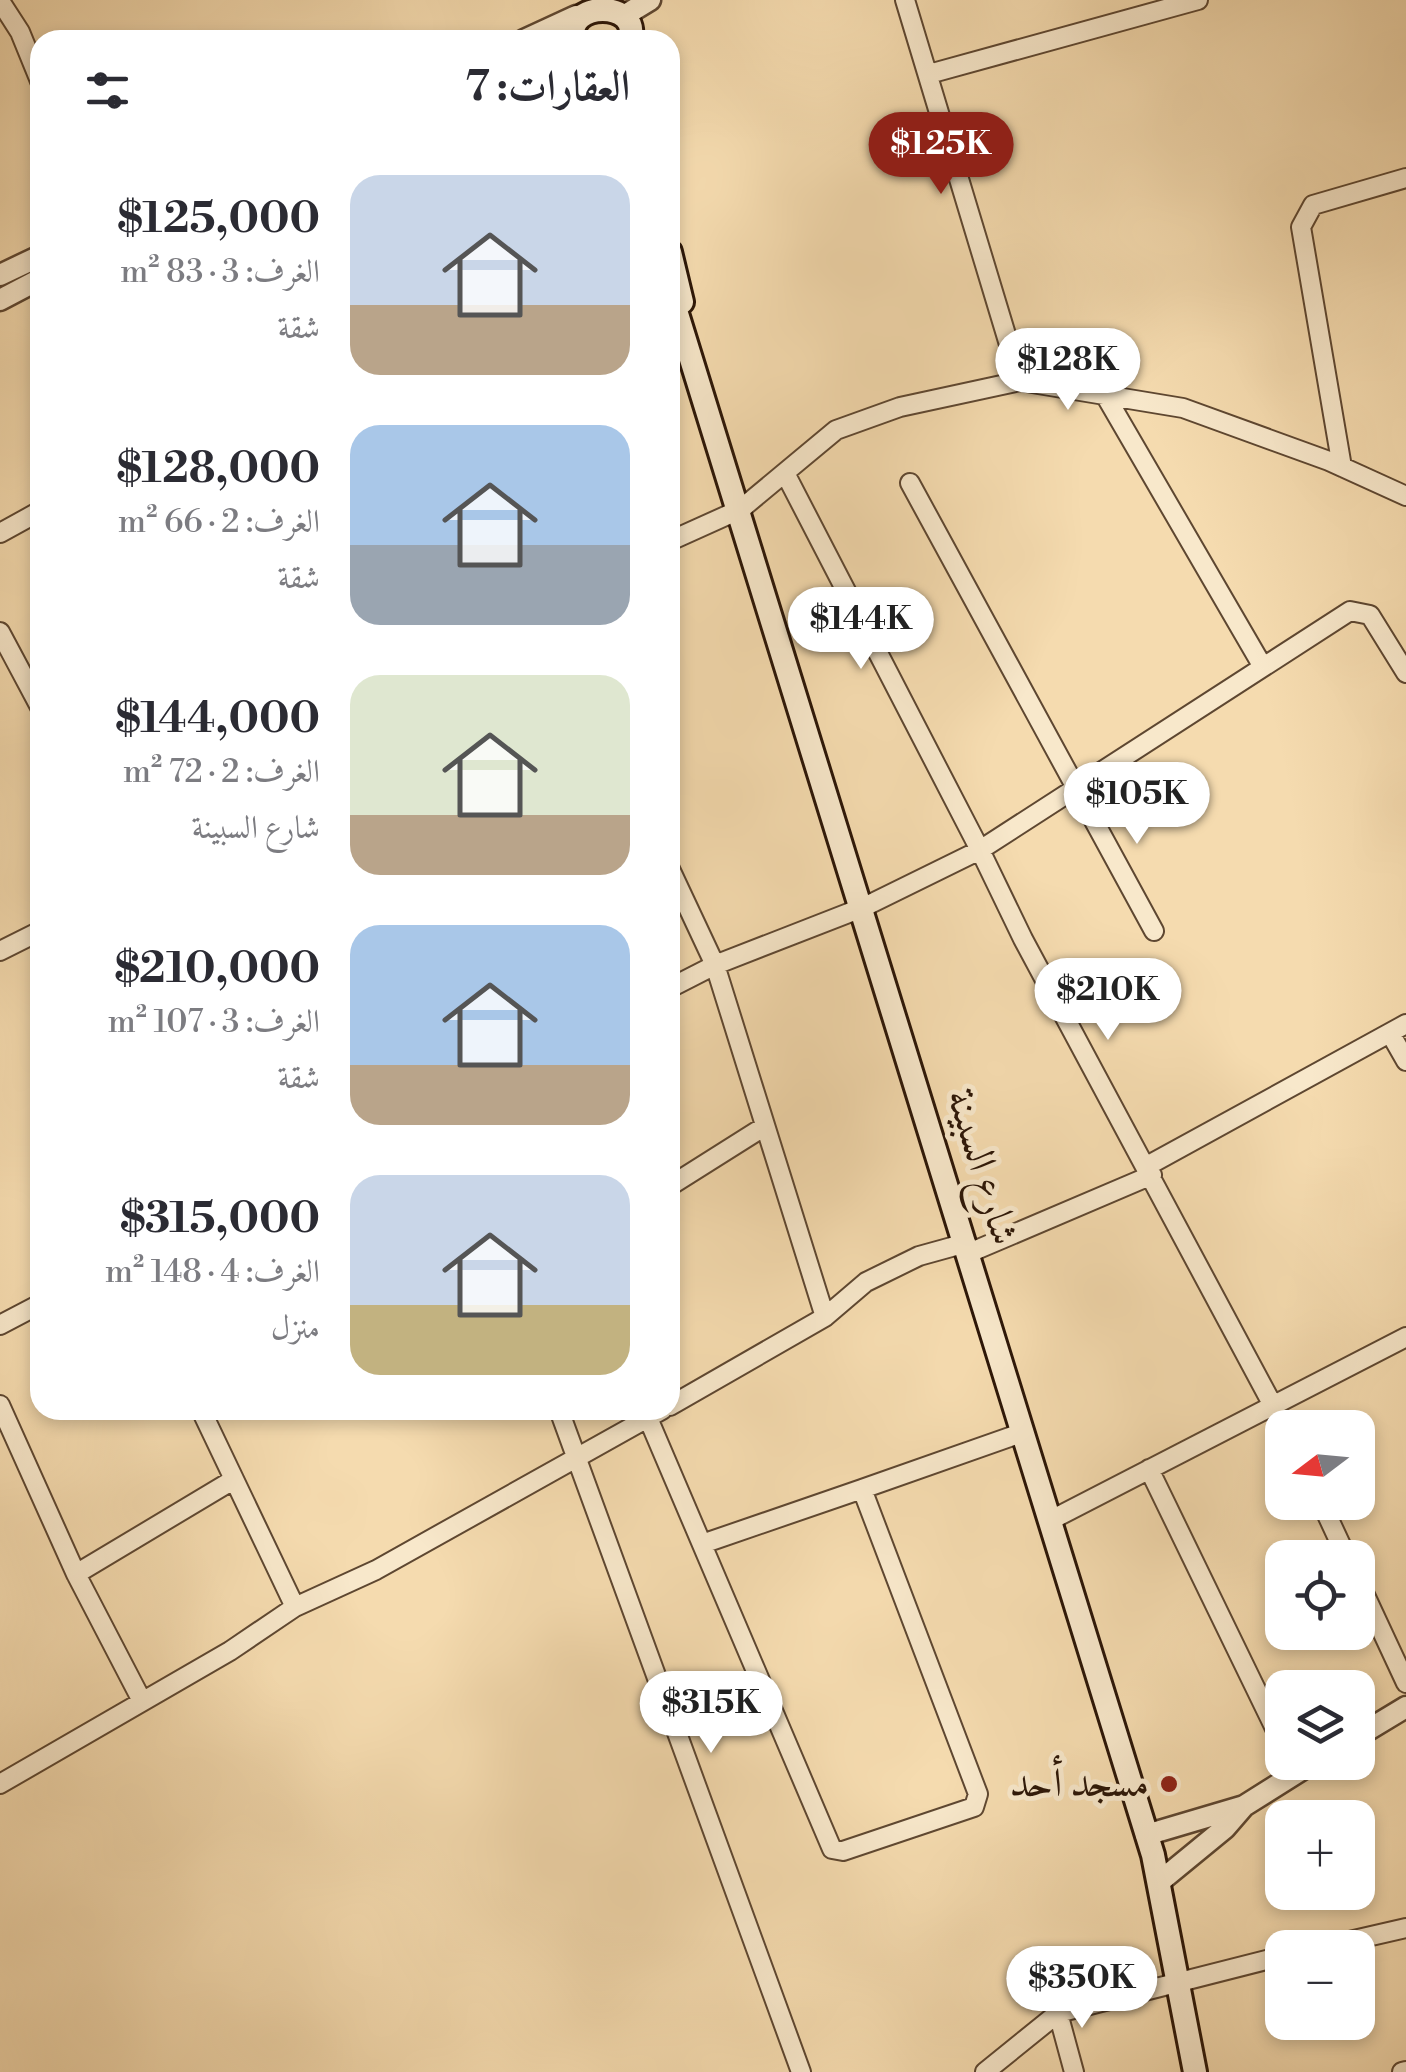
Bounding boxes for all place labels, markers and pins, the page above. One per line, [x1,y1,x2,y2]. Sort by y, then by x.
pin: $125K [871,112,1011,197]
pin: $128K [998,328,1138,413]
pin: $144K [791,587,931,672]
pin: $105K [1067,762,1207,847]
pin: $210K [1038,958,1178,1043]
pin: $315K [641,1671,781,1756]
place label: مسجد أحد [1010,1754,1149,1809]
marker: مسجد أحد [1158,1773,1180,1795]
pin: $350K [1012,1946,1152,2031]

